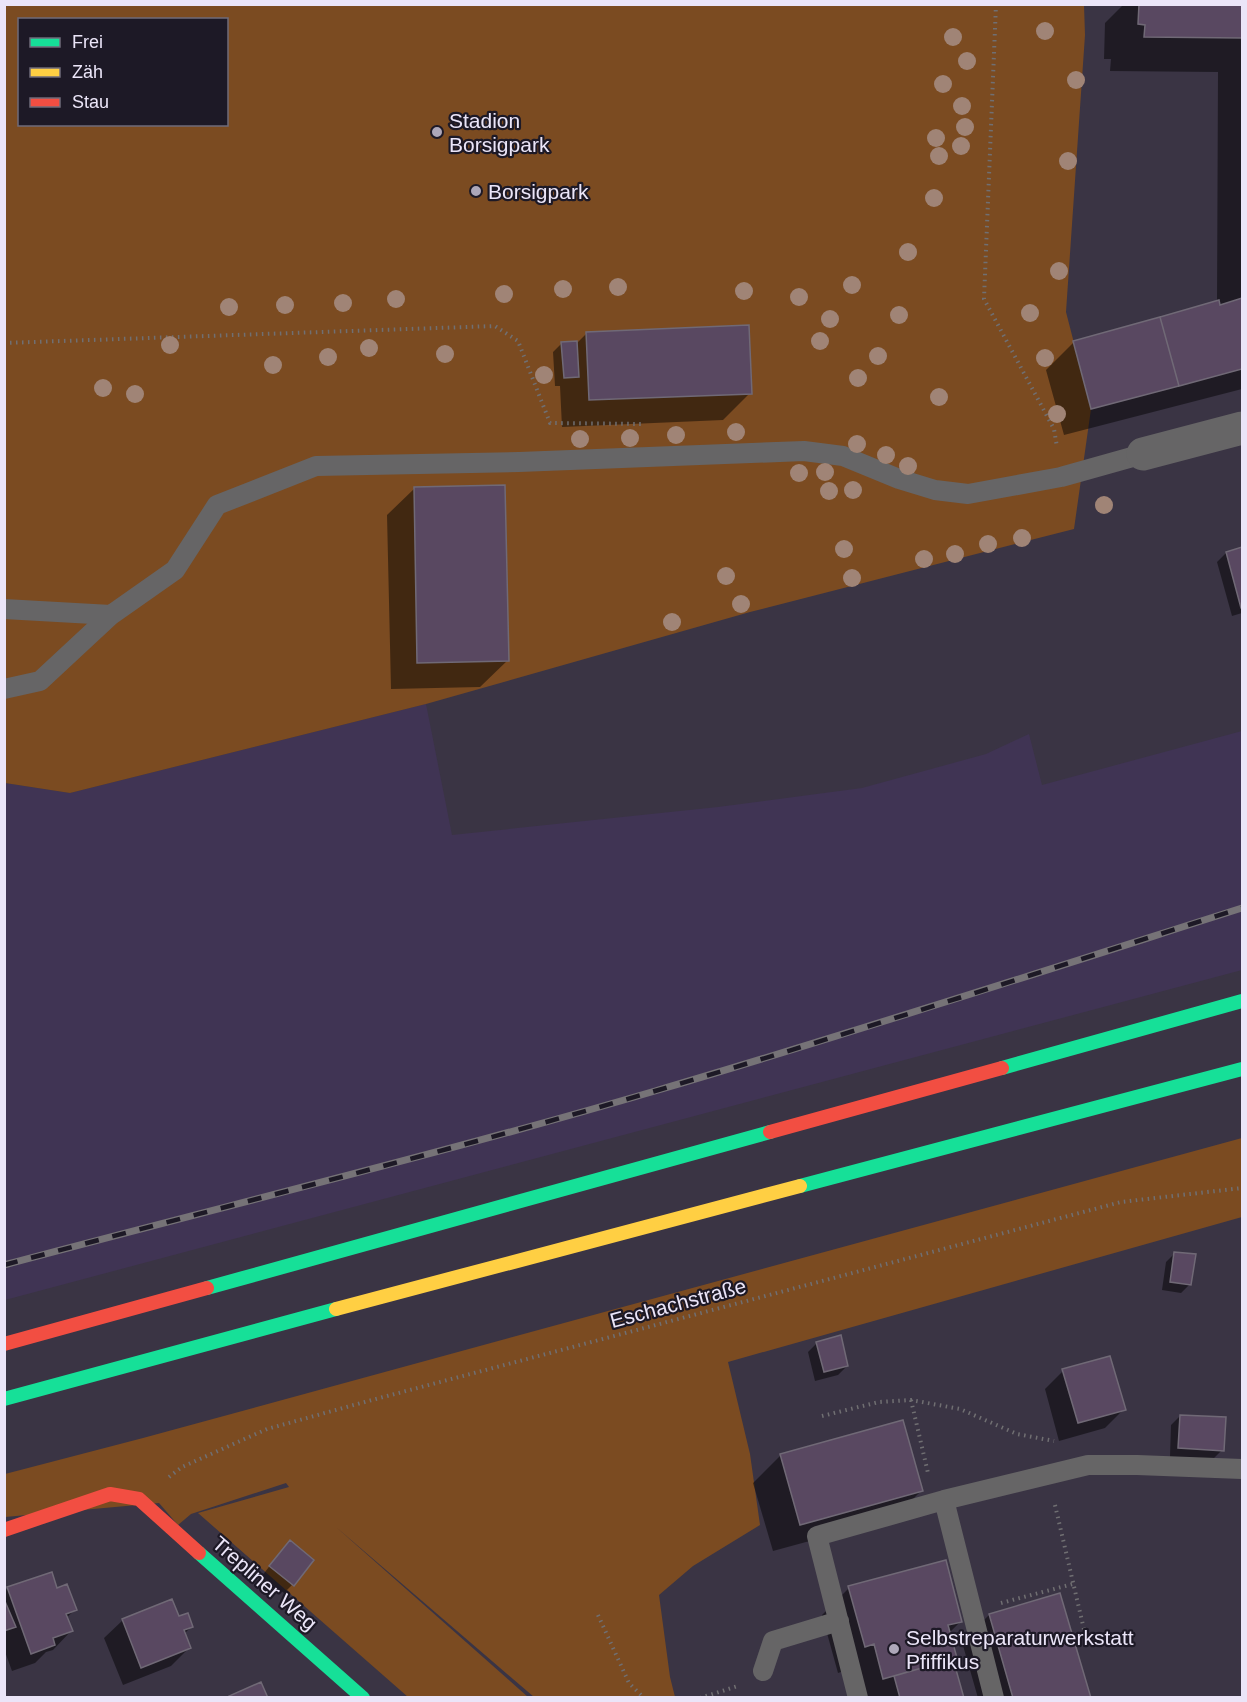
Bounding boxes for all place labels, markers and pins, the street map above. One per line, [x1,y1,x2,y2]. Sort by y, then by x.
place label: Stadion Borsigpark [449,109,550,156]
marker: Stadion Borsigpark [430,125,444,139]
place label: Borsigpark [488,180,589,203]
marker: Borsigpark [469,184,483,198]
place label: Selbstreparaturwerkstatt Pfiffikus [906,1626,1134,1673]
marker: Selbstreparaturwerkstatt Pfiffikus [887,1642,901,1656]

